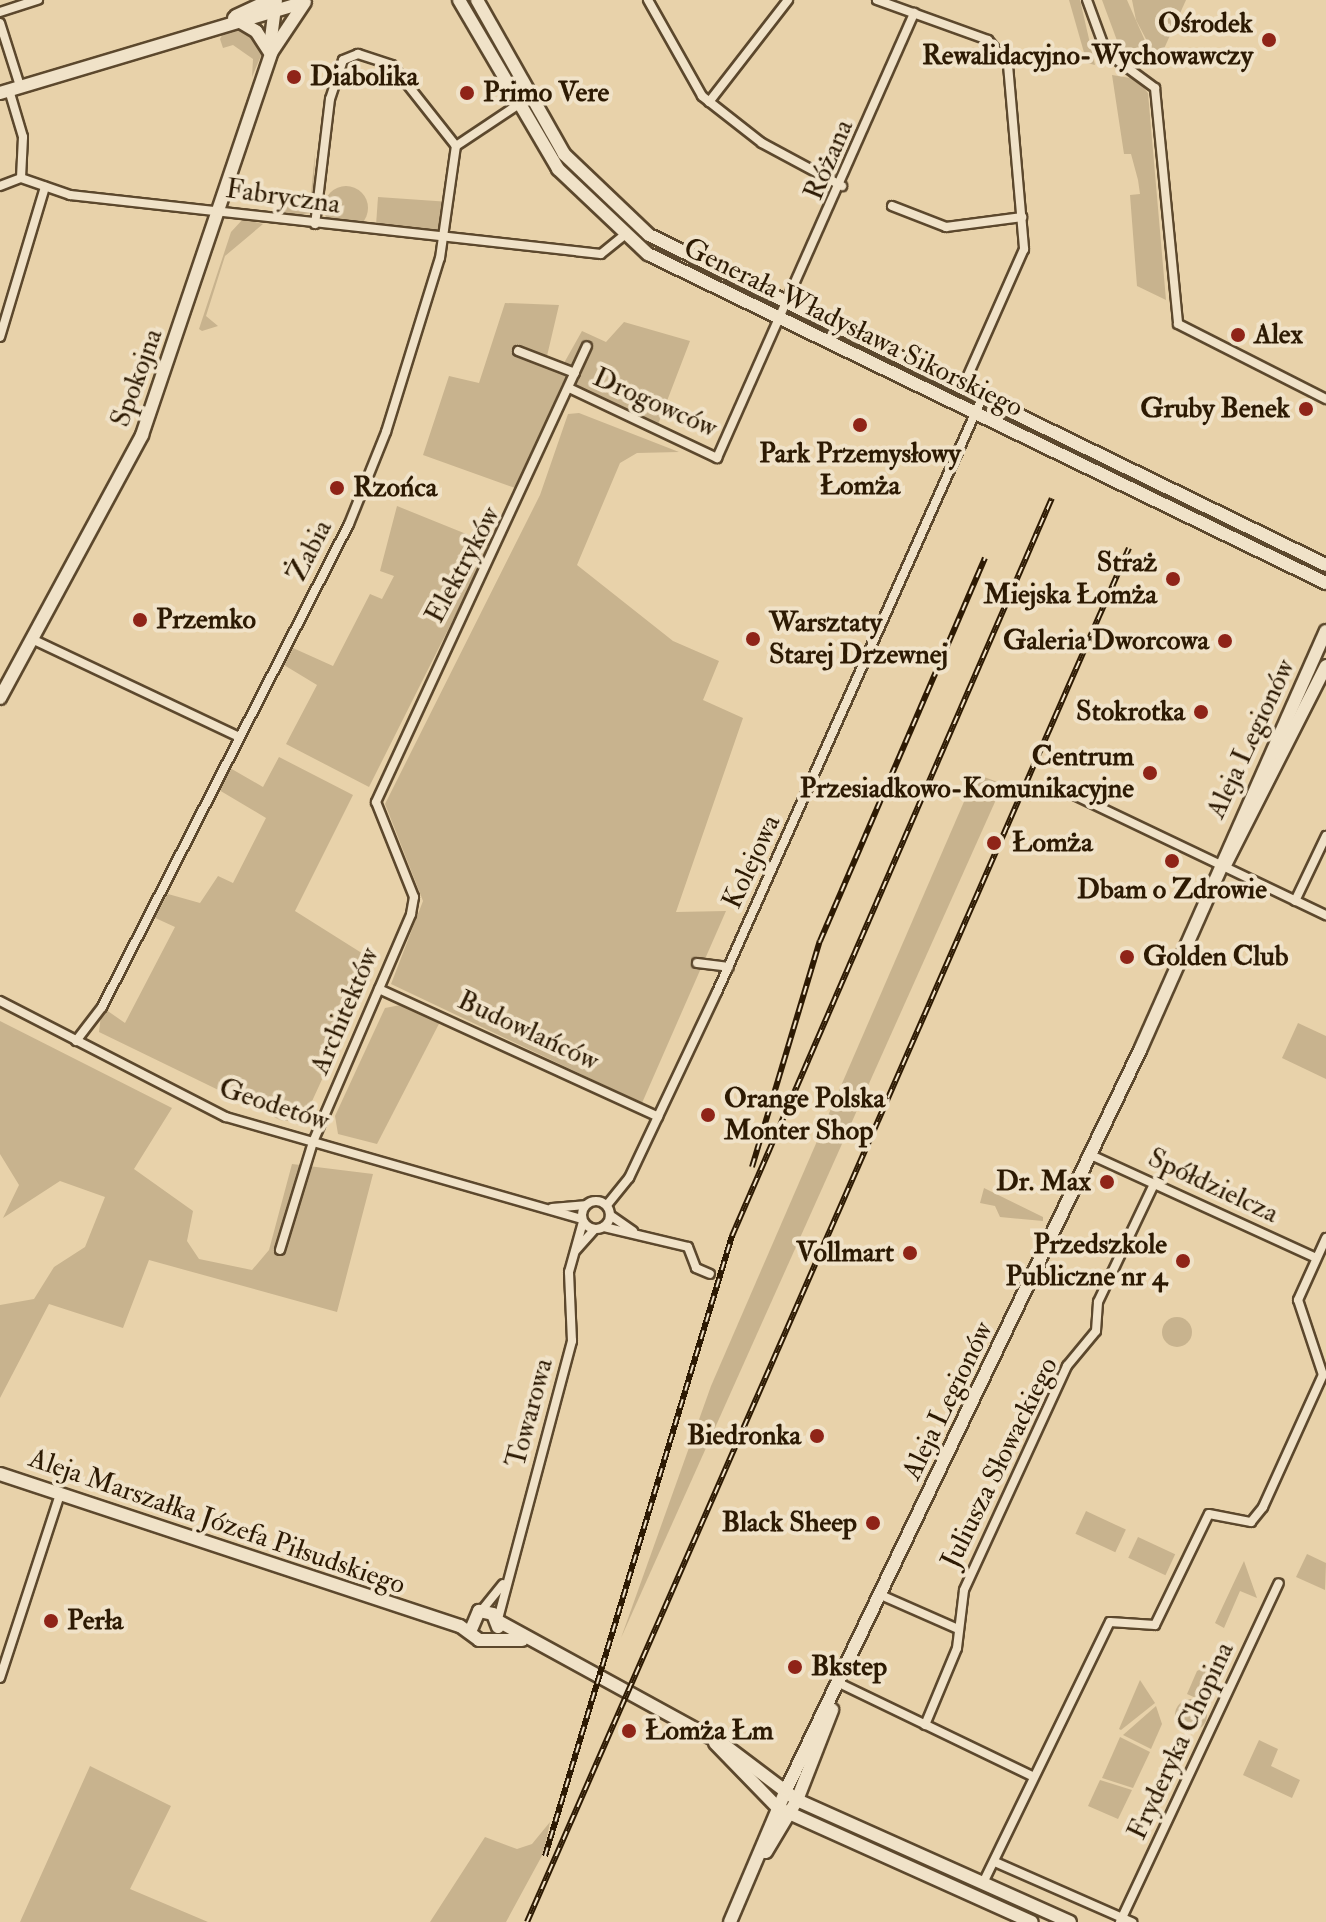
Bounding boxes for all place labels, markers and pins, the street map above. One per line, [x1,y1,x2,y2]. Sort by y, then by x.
place label: Ośrodek Rewalidacyjno-Wychowawczy [922,7,1253,73]
marker: Ośrodek Rewalidacyjno-Wychowawczy [1260,31,1278,49]
place label: Diabolika [310,60,418,94]
marker: Diabolika [285,68,303,86]
place label: Primo Vere [483,76,609,110]
marker: Primo Vere [458,84,476,102]
place label: Alex [1254,318,1303,352]
marker: Alex [1229,326,1247,344]
place label: Gruby Benek [1140,392,1290,426]
marker: Gruby Benek [1297,400,1315,418]
marker: Park Przemysłowy Łomża [851,416,869,434]
place label: Park Przemysłowy Łomża [759,437,961,503]
place label: Rzońca [353,471,437,505]
marker: Rzońca [328,479,346,497]
place label: Straż Miejska Łomża [984,546,1157,612]
marker: Straż Miejska Łomża [1164,570,1182,588]
place label: Przemko [156,603,256,637]
place label: Warsztaty Starej Drzewnej [769,606,948,672]
marker: Przemko [131,611,149,629]
place label: Galeria Dworcowa [1003,624,1209,658]
marker: Warsztaty Starej Drzewnej [744,630,762,648]
marker: Galeria Dworcowa [1216,632,1234,650]
place label: Stokrotka [1076,695,1185,729]
marker: Stokrotka [1192,703,1210,721]
place label: Centrum Przesiadkowo-Komunikacyjne [800,740,1134,806]
marker: Centrum Przesiadkowo-Komunikacyjne [1141,764,1159,782]
place label: Łomża [1012,826,1093,860]
marker: Łomża [983,832,1005,854]
marker: Dbam o Zdrowie [1163,852,1181,870]
place label: Dbam o Zdrowie [1077,873,1267,907]
place label: Golden Club [1143,940,1288,974]
marker: Golden Club [1118,948,1136,966]
place label: Orange Polska Monter Shop [724,1082,885,1148]
marker: Orange Polska Monter Shop [699,1106,717,1124]
place label: Dr. Max [996,1165,1091,1199]
marker: Dr. Max [1098,1173,1116,1191]
place label: Przedszkole Publiczne nr 4 [1005,1228,1167,1294]
place label: Vollmart [796,1236,894,1270]
marker: Vollmart [901,1244,919,1262]
marker: Przedszkole Publiczne nr 4 [1174,1252,1192,1270]
place label: Biedronka [687,1419,801,1453]
marker: Biedronka [808,1427,826,1445]
place label: Black Sheep [722,1506,857,1540]
marker: Black Sheep [864,1514,882,1532]
place label: Perła [67,1604,123,1638]
marker: Perła [42,1612,60,1630]
place label: Bkstep [811,1650,887,1684]
marker: Bkstep [786,1658,804,1676]
place label: Łomża Łm [645,1714,774,1748]
marker: Łomża Łm [620,1722,638,1740]

